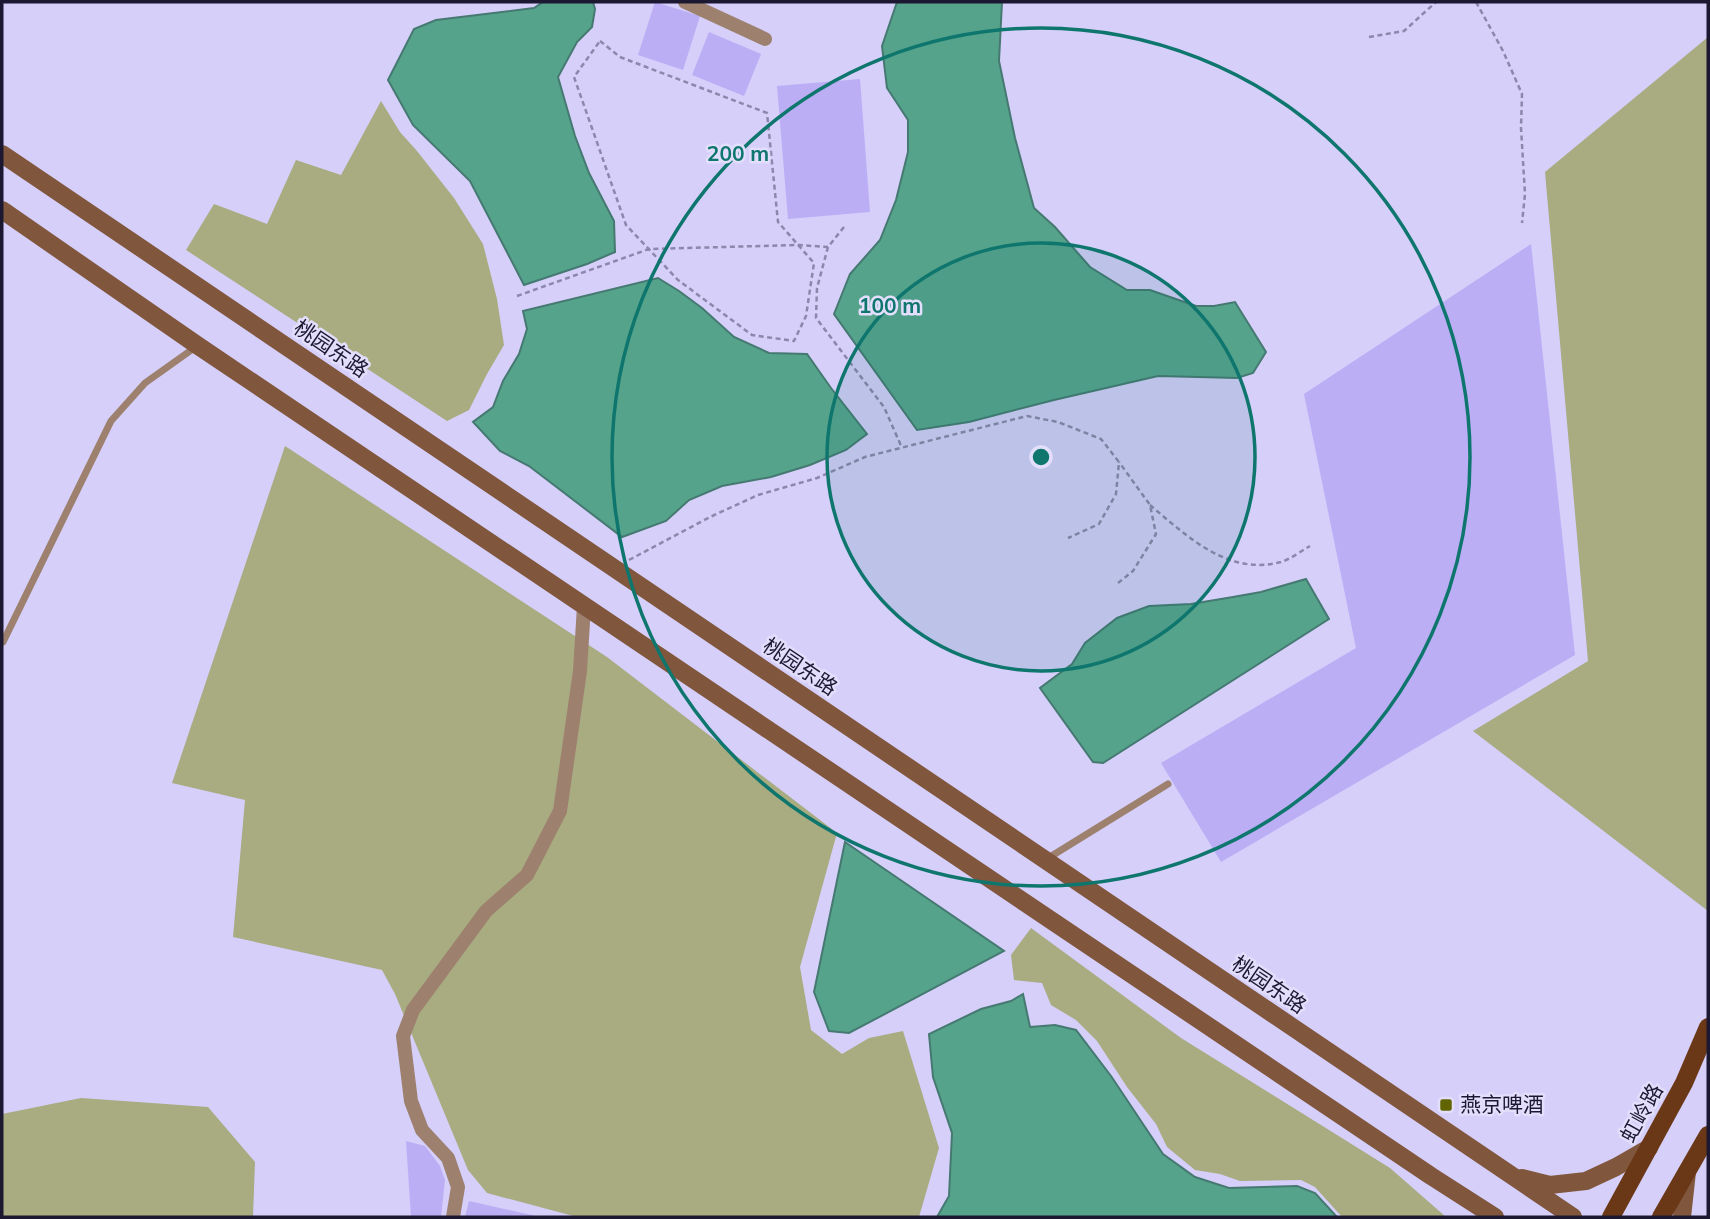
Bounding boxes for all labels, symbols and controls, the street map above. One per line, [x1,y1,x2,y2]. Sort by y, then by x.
text: 200 m [707,140,769,166]
text: 100 m [859,292,921,318]
street label: 桃园东路 [289,314,374,382]
centre of rings [1029,445,1053,469]
street label: 桃园东路 [758,632,843,700]
street label: 桃园东路 [1227,950,1312,1018]
street label: 虹岭路 [1614,1079,1668,1146]
place label: 燕京啤酒 [1460,1091,1544,1117]
marker: 燕京啤酒 [1438,1097,1454,1113]

